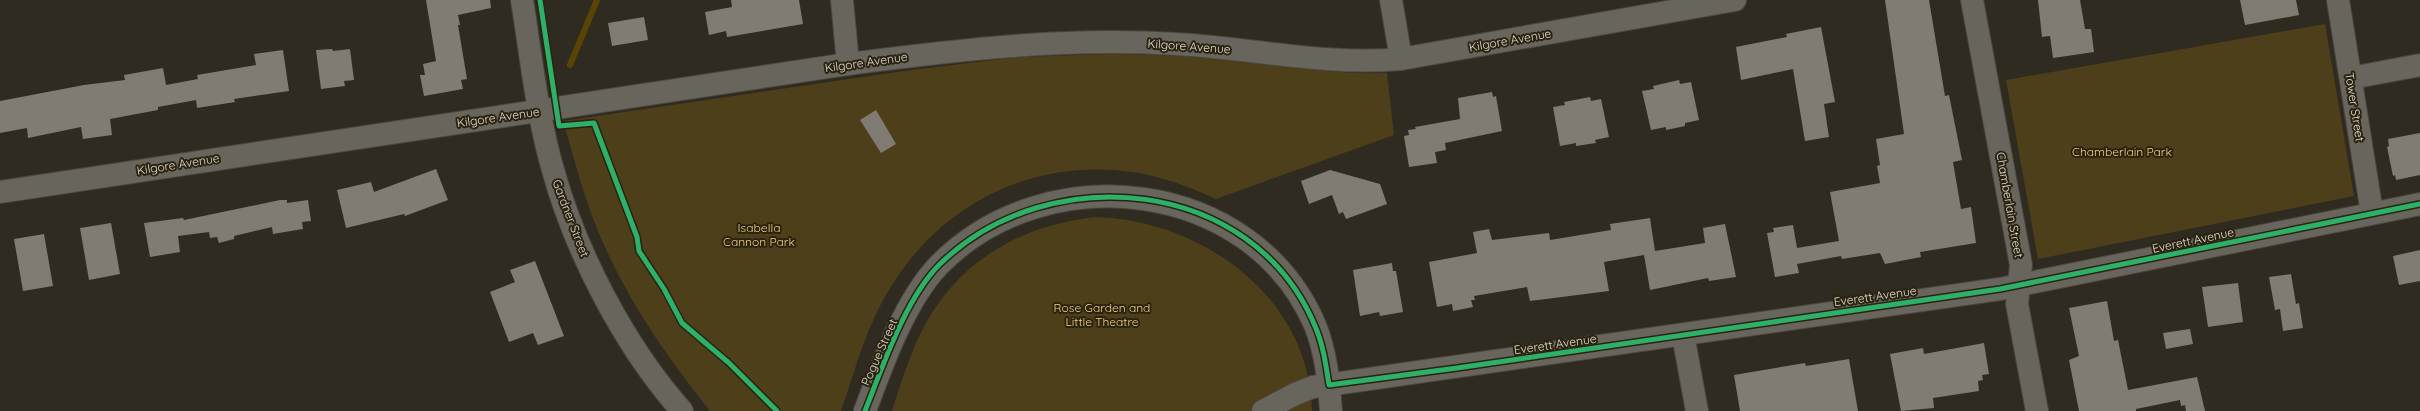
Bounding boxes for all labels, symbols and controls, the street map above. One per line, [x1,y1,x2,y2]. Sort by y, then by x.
street label: Kilgore Avenue [1468,25,1553,55]
street label: Kilgore Avenue [1147,36,1231,56]
street label: Kilgore Avenue [824,49,908,75]
street label: Tower Street [2342,71,2368,143]
street label: Kilgore Avenue [456,104,540,130]
park label: Chamberlain Park [2072,144,2172,159]
street label: Kilgore Avenue [136,150,221,178]
street label: Chamberlain Street [1993,151,2027,259]
street label: Gardner Street [549,177,593,259]
park label: Isabella Cannon Park [723,220,795,249]
street label: Everett Avenue [2151,224,2236,256]
street label: Everett Avenue [1833,283,1918,309]
park label: Rose Garden and Little Theatre [1054,300,1150,329]
street label: Pogue Street [858,316,900,388]
street label: Everett Avenue [1513,331,1598,357]

